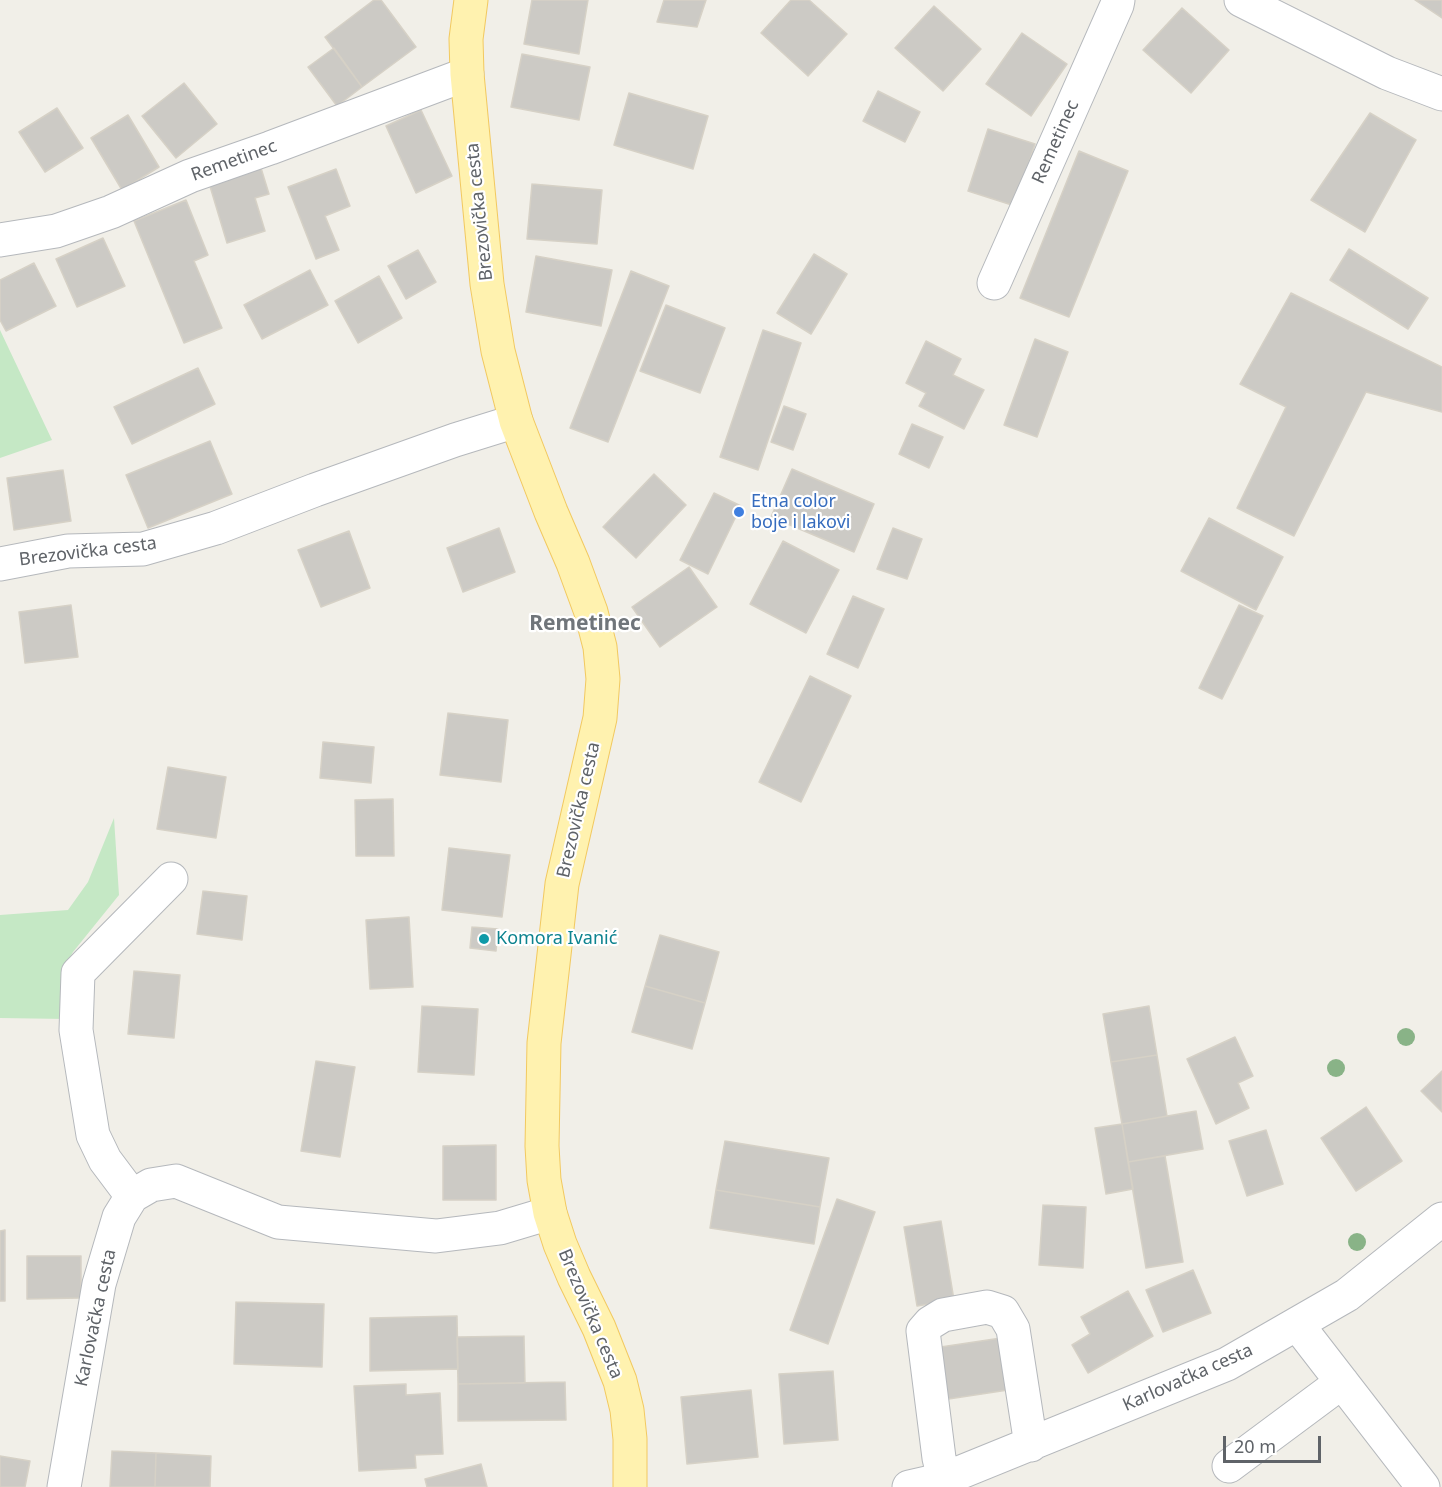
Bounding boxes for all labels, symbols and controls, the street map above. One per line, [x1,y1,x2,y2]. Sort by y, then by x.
street label: Remetinec [1028,97,1084,187]
street label: Remetinec [188,136,280,186]
street label: Brezovička cesta [462,142,498,282]
place label: Etna color boje i lakovi [751,491,850,534]
marker: Etna color boje i lakovi [732,505,746,519]
street label: Brezovička cesta [18,533,158,571]
district label: Remetinec [529,611,641,637]
street label: Brezovička cesta [553,740,605,880]
place label: Komora Ivanić [496,928,617,950]
marker: Komora Ivanić [477,932,491,946]
street label: Brezovička cesta [553,1246,627,1382]
street label: Karlovačka cesta [71,1247,121,1389]
street label: Karlovačka cesta [1120,1340,1256,1416]
scale bar [1226,1424,1324,1462]
text: 20 m [1234,1434,1276,1458]

